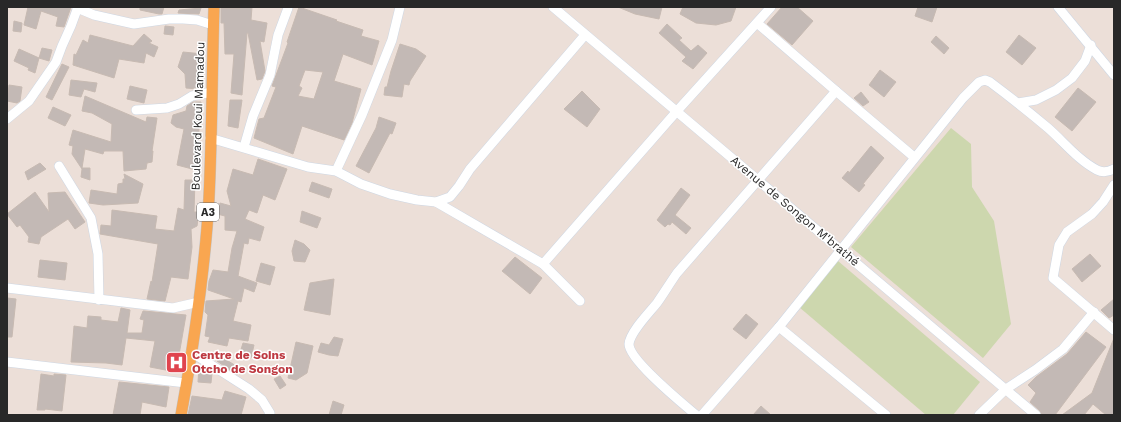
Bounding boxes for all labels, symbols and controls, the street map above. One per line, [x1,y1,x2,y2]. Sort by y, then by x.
street label: Boulevard Koui Mamadou [188,41,208,191]
street label: Avenue de Songon M'brathé [728,153,862,269]
road number: A3 [197,203,219,221]
place label: Centre de Soins Otcho de Songon [192,348,293,376]
hospital icon: Centre de Soins Otcho de Songon [164,349,190,375]

